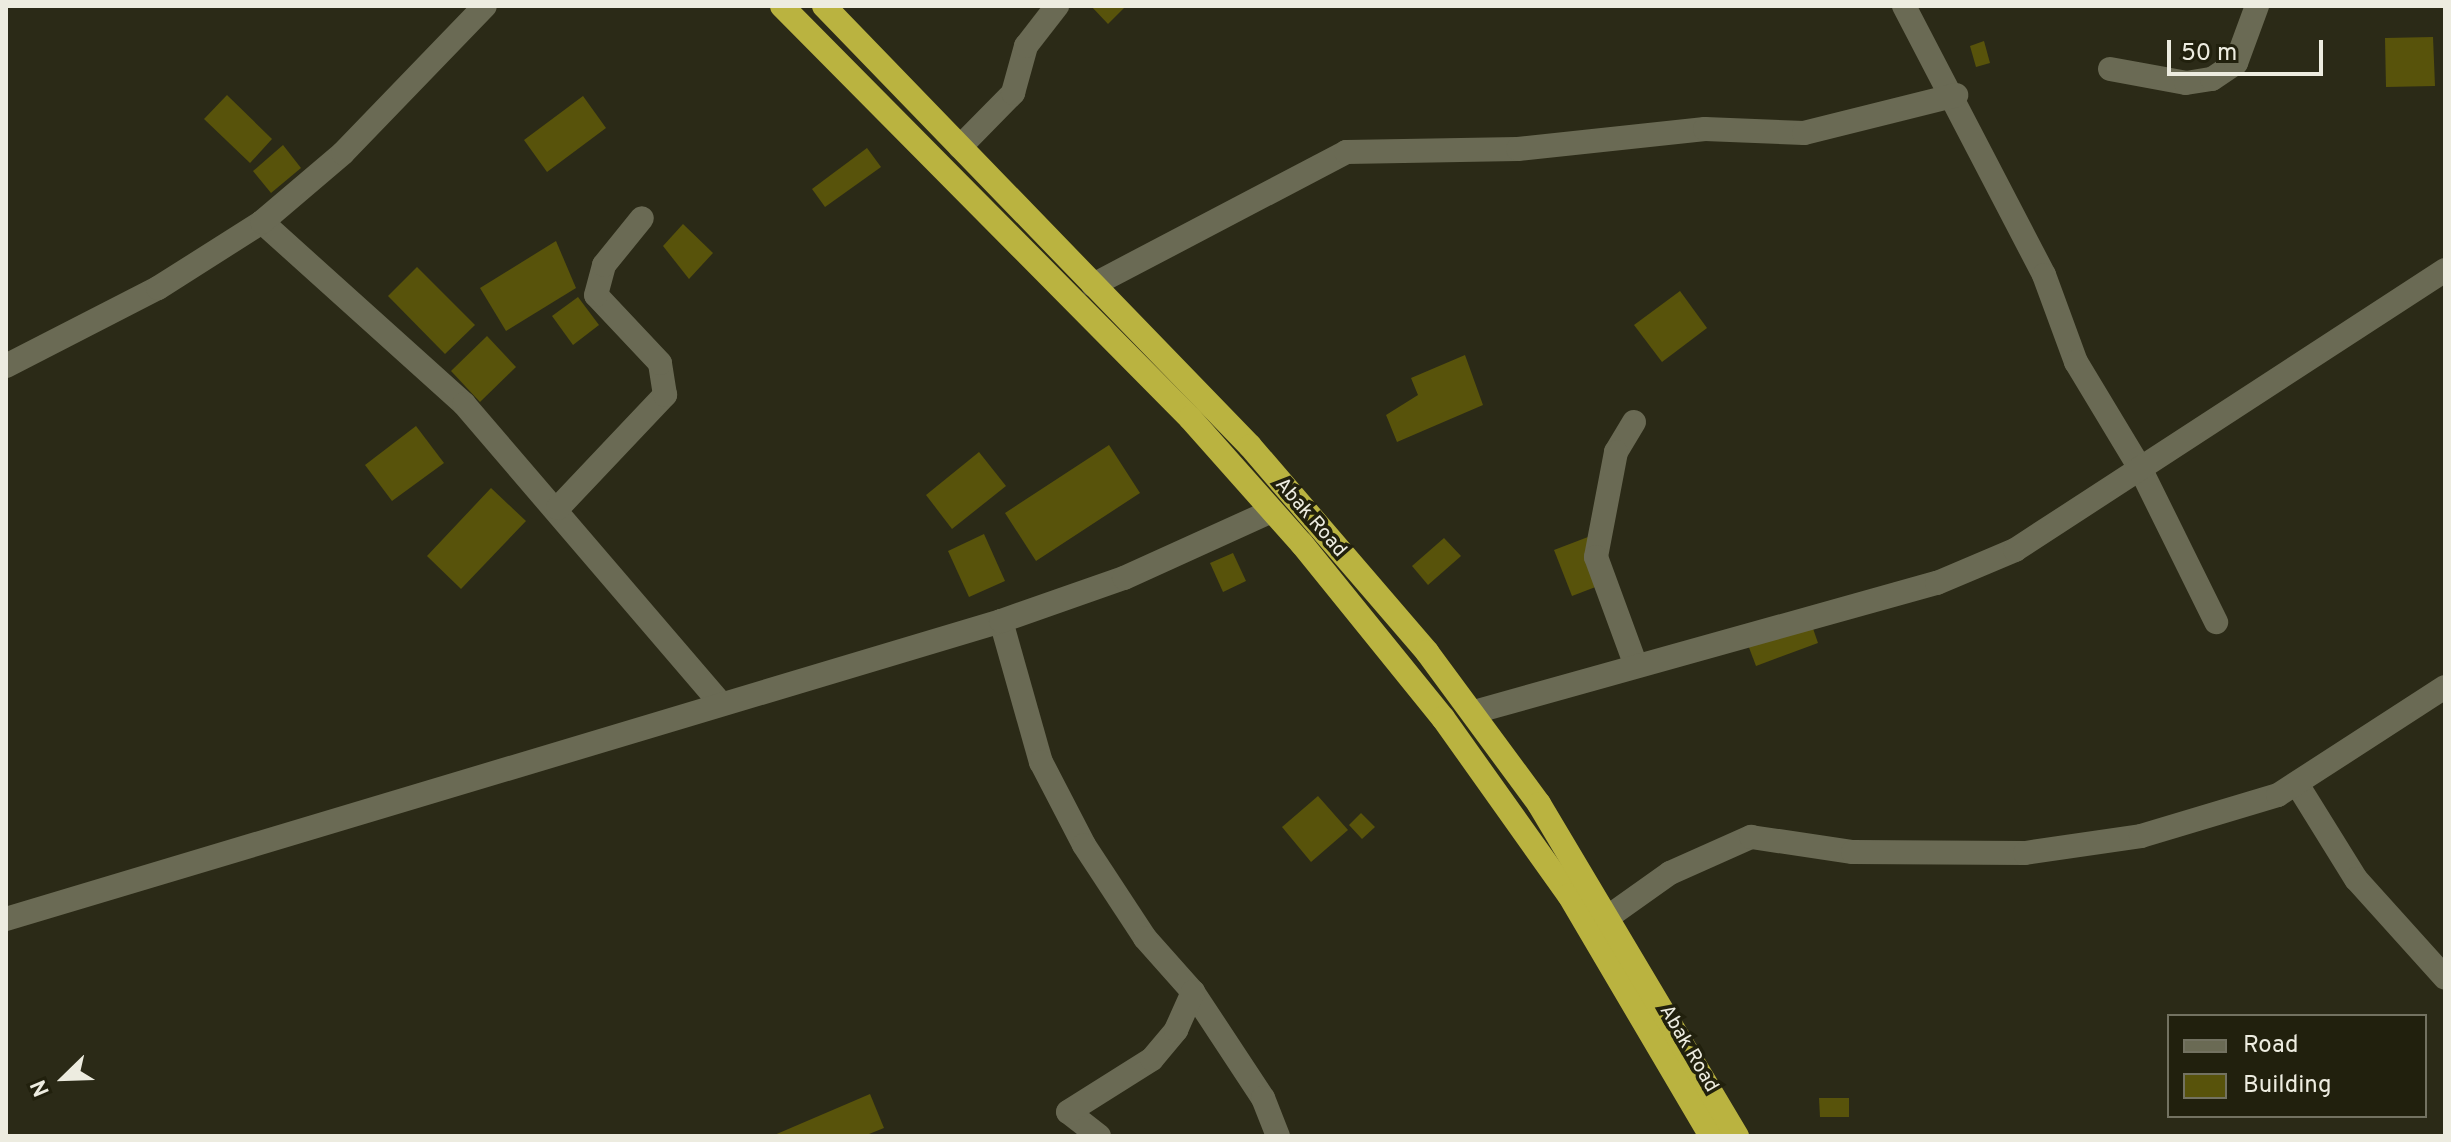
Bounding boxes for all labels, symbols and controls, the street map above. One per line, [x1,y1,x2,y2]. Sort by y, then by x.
scale bar [2171,24,2327,74]
text: 50 m [2181,39,2237,69]
street label: Abak Road [1269,473,1351,563]
street label: Abak Road [1653,1001,1723,1097]
legend [2167,1014,2427,1118]
text: Road [2243,1031,2299,1061]
north arrow [24,1038,104,1118]
text: Building [2243,1071,2332,1101]
text: N [26,1075,57,1100]

